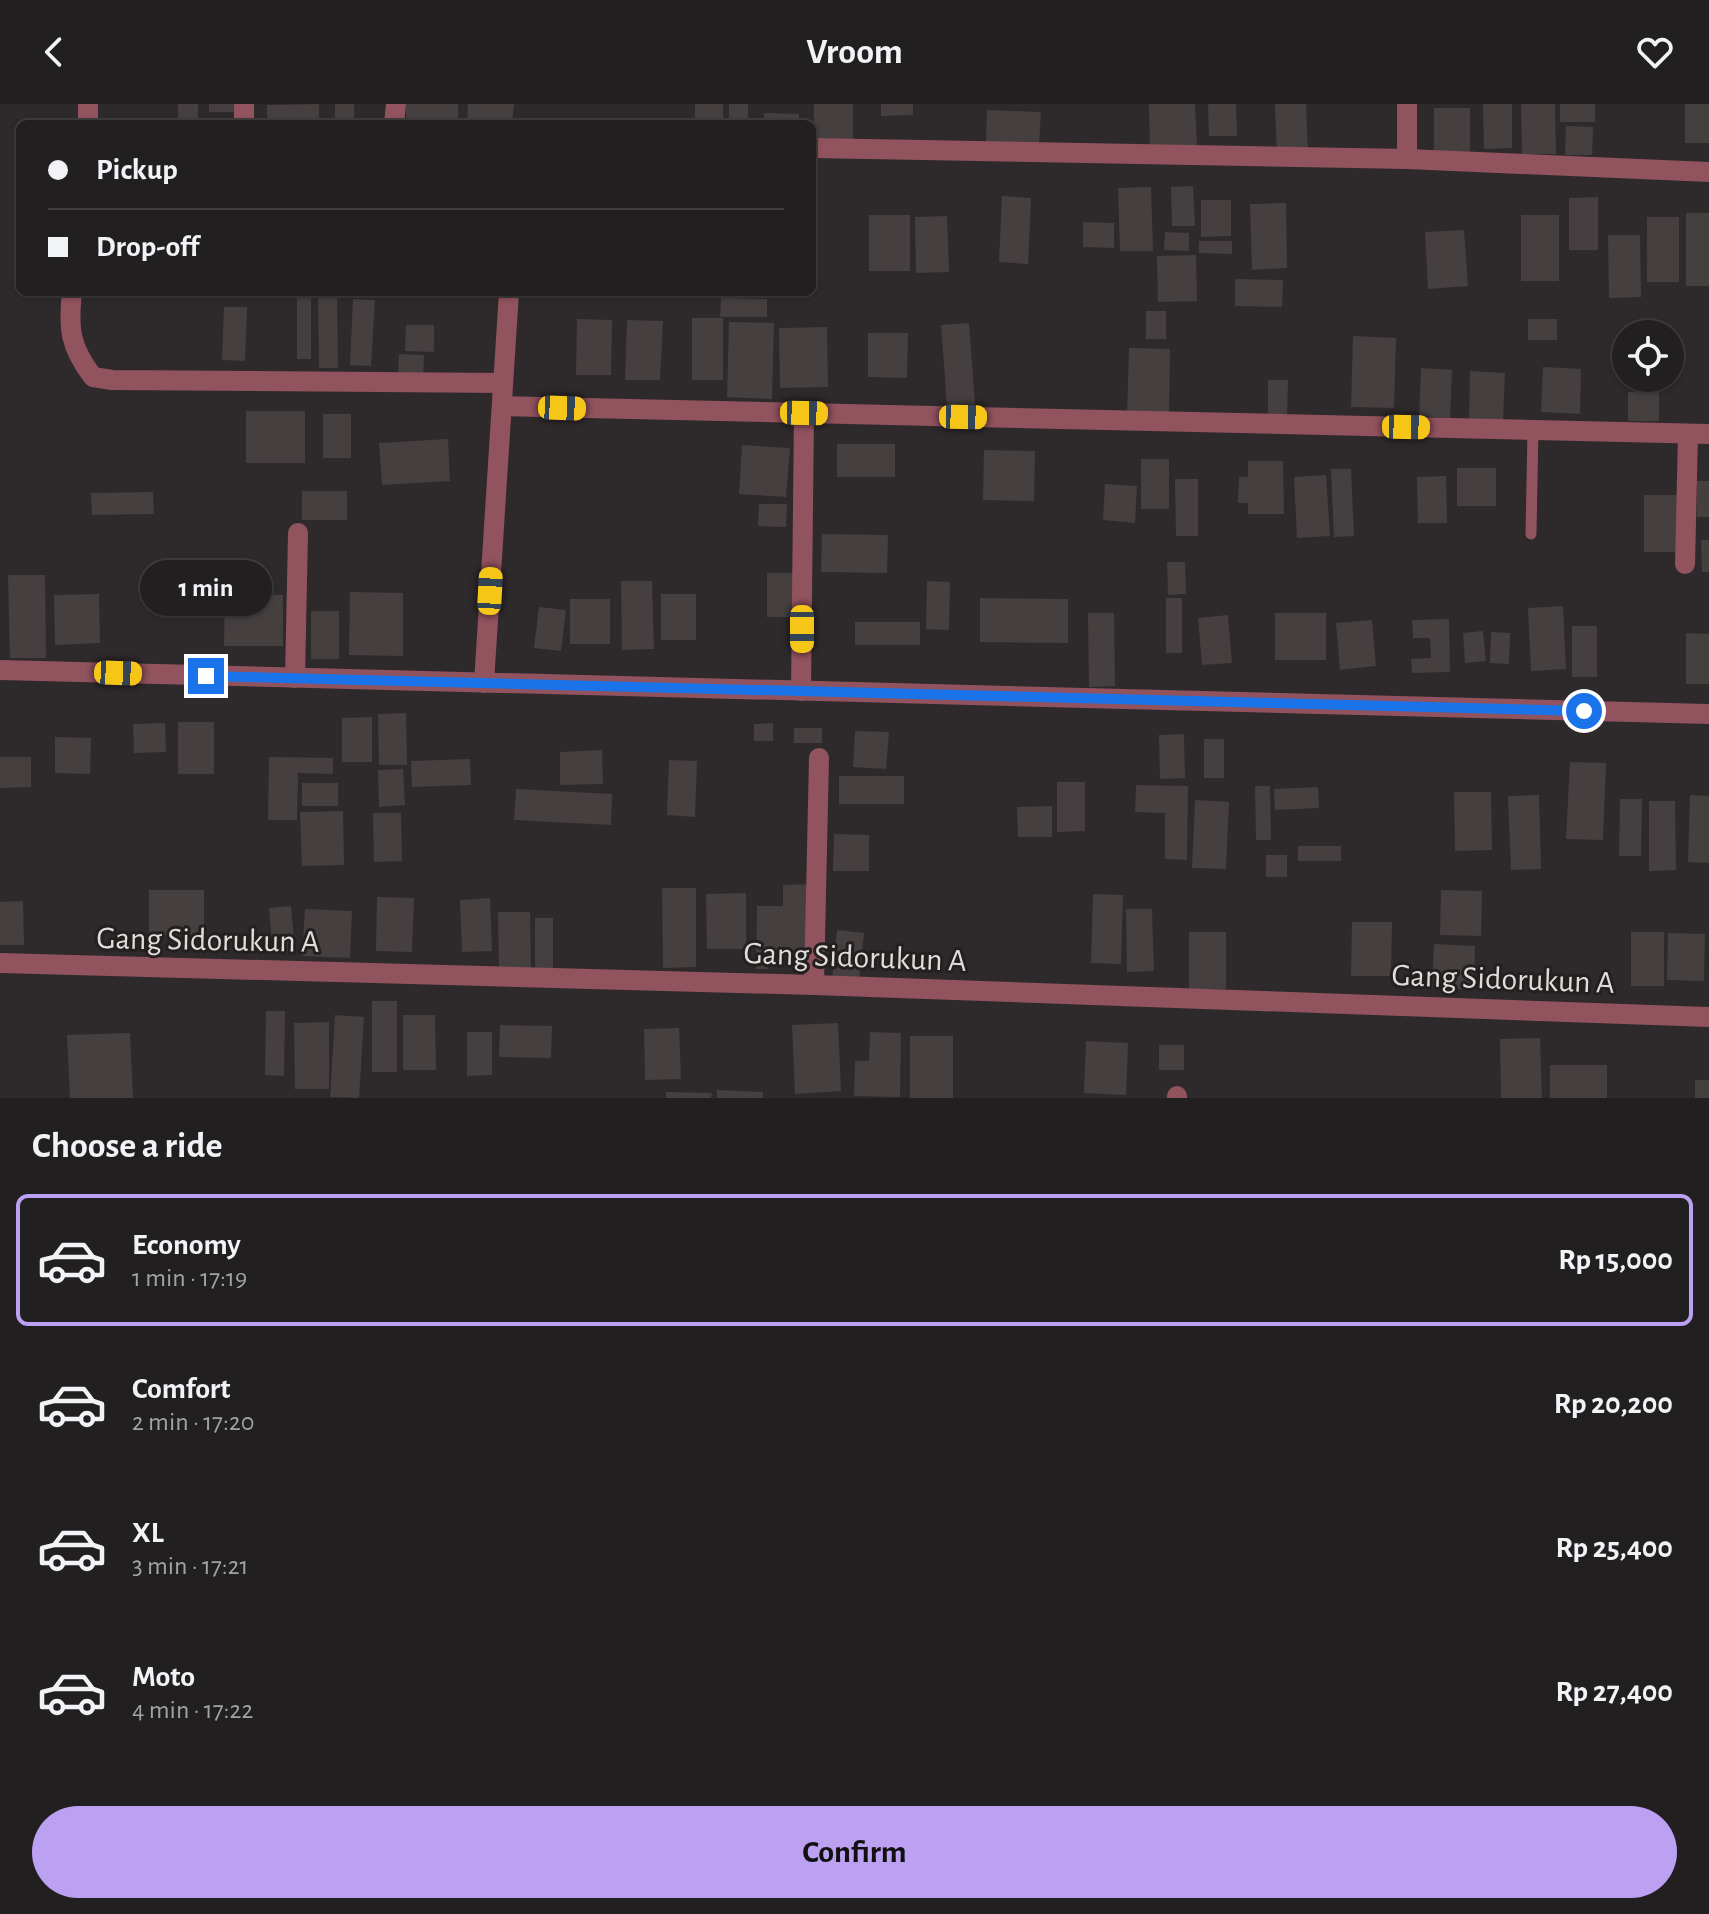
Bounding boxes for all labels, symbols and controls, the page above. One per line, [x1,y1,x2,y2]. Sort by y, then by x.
icon: back [32,30,76,74]
icon: heart [1633,30,1677,74]
text: Vroom [806,34,903,70]
text: Pickup [96,155,178,185]
text: Drop-off [96,232,199,262]
map controls [1612,320,1684,392]
button: locate [1612,320,1684,392]
car [538,395,586,421]
car [780,401,828,425]
car [939,405,987,429]
car [1382,415,1430,439]
callout: 1 min [140,560,272,616]
car [477,566,503,616]
text: 1 min [179,575,233,601]
car [790,605,814,653]
route end [188,658,224,694]
car [94,660,142,686]
route start [1566,693,1602,729]
street label: Gang Sidorukun A [96,922,320,958]
street label: Gang Sidorukun A [743,937,967,977]
street label: Gang Sidorukun A [1391,959,1615,999]
text: Choose a ride [32,1128,222,1164]
icon: car [36,1224,108,1296]
text: Economy [132,1230,241,1260]
text: Rp 15,000 [1558,1245,1673,1275]
text: 1 min · 17:19 [132,1265,247,1291]
icon: car [36,1368,108,1440]
text: Comfort [132,1374,231,1404]
text: Rp 20,200 [1554,1389,1673,1419]
text: 2 min · 17:20 [132,1409,254,1435]
icon: car [36,1512,108,1584]
text: XL [132,1518,164,1548]
text: Rp 25,400 [1556,1533,1673,1563]
text: 3 min · 17:21 [132,1553,249,1579]
icon: car [36,1656,108,1728]
text: Moto [132,1662,195,1692]
text: Rp 27,400 [1556,1677,1673,1707]
text: 4 min · 17:22 [132,1697,253,1723]
button: Confirm [32,1806,1677,1898]

